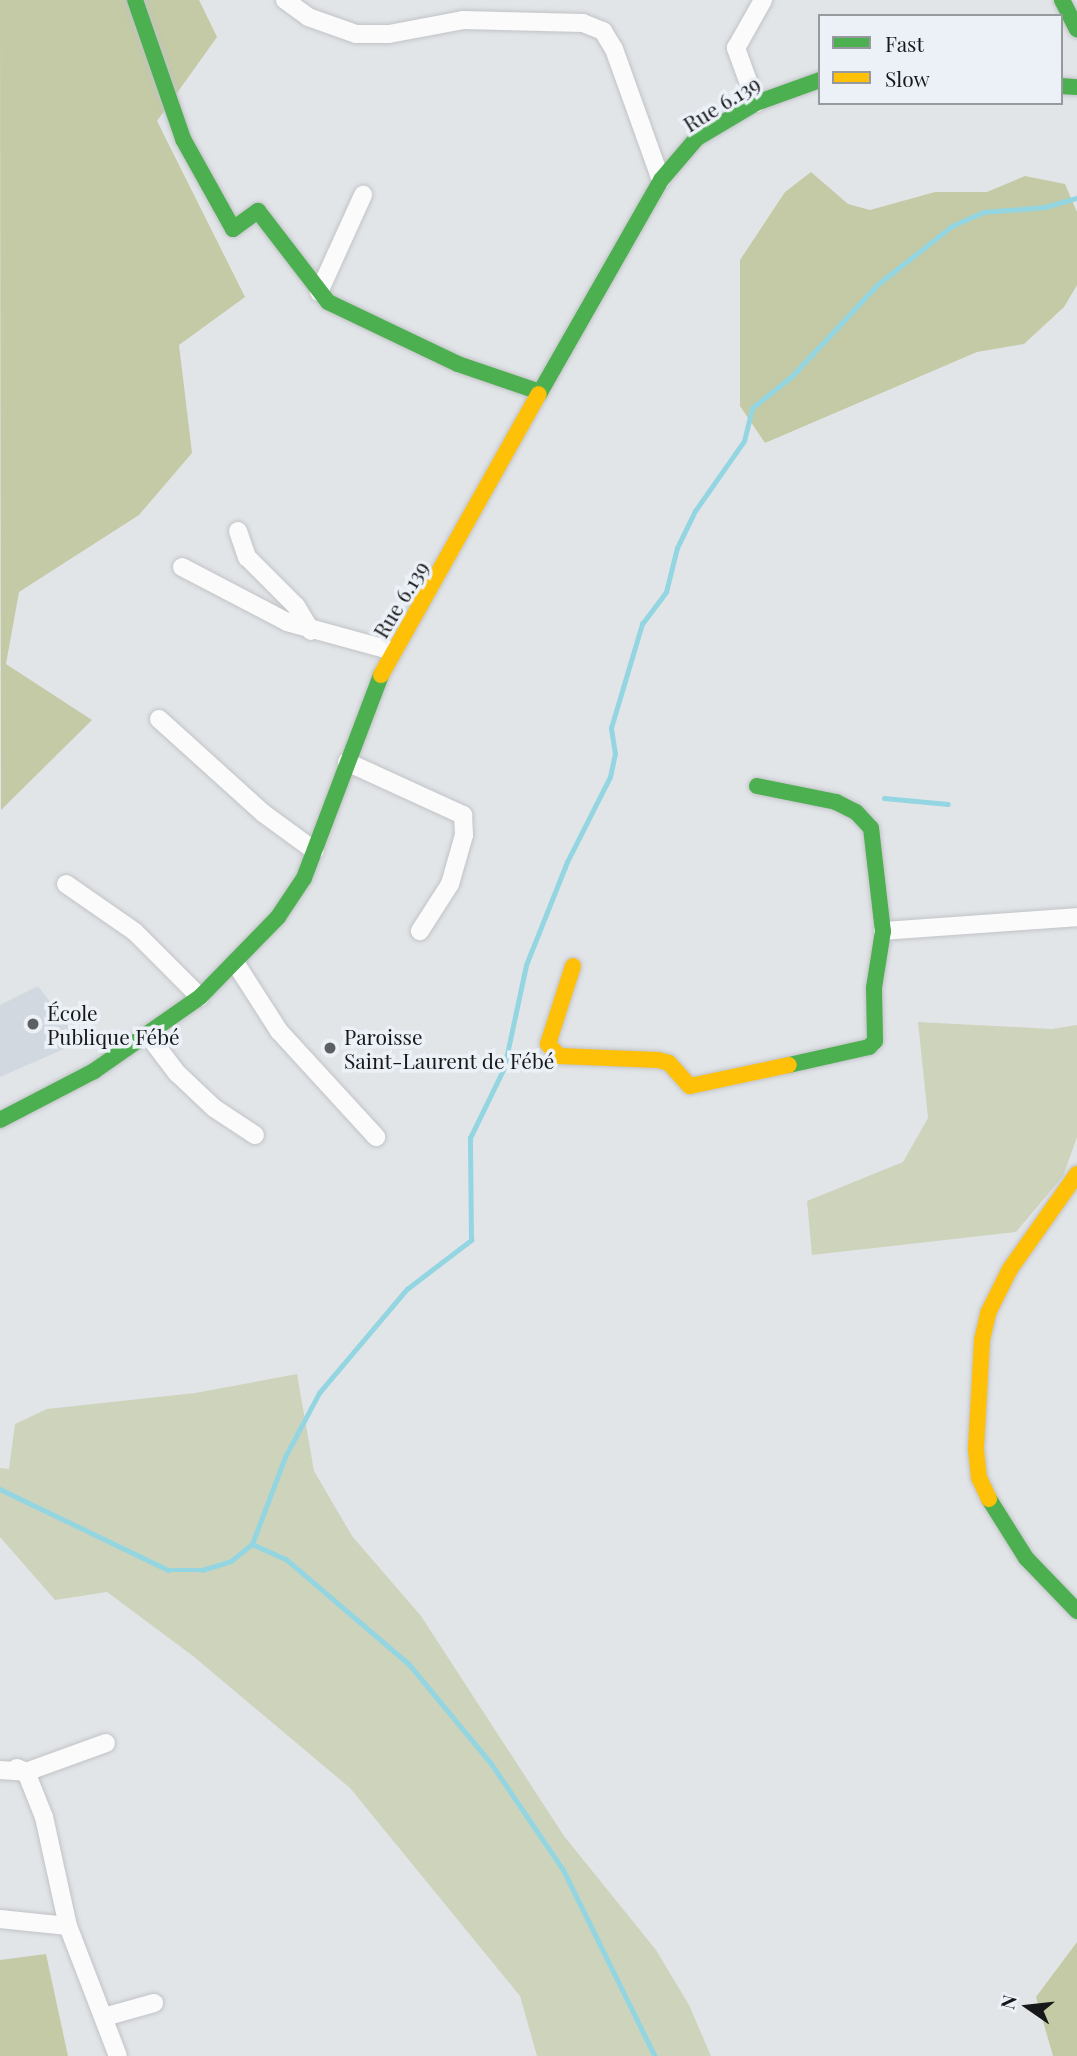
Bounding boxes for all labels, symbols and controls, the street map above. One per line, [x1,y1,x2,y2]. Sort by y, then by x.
legend [818,14,1063,105]
text: Fast [885,29,924,57]
text: Slow [885,64,930,92]
street label: Rue 6.139 [678,70,764,136]
street label: Rue 6.139 [367,556,433,642]
place label: École Publique Fébé [47,999,180,1049]
marker: École Publique Fébé [25,1016,41,1032]
place label: Paroisse Saint-Laurent de Fébé [344,1023,555,1073]
marker: Paroisse Saint-Laurent de Fébé [322,1040,338,1056]
north arrow [993,1972,1063,2042]
text: N [993,1992,1022,2012]

